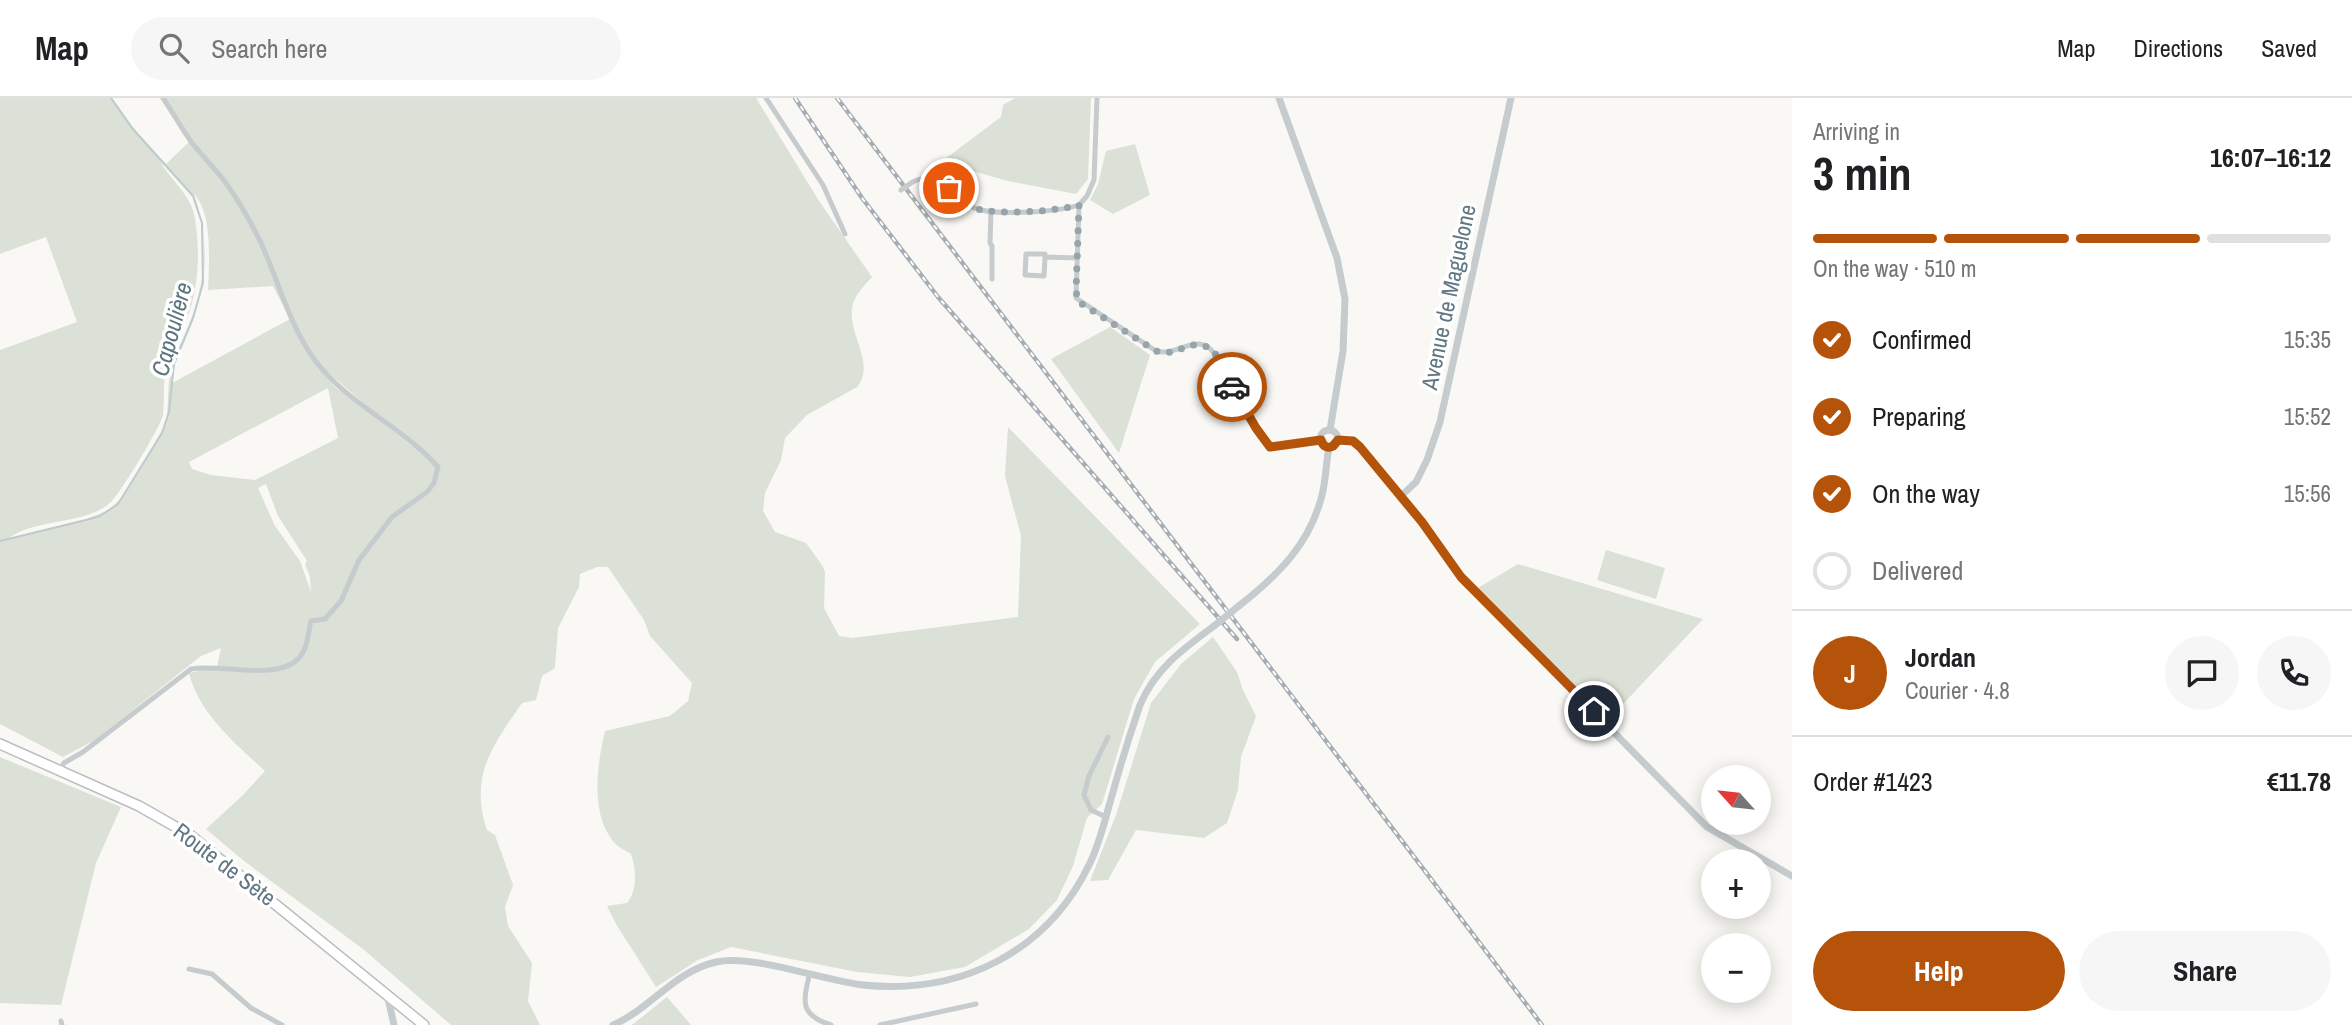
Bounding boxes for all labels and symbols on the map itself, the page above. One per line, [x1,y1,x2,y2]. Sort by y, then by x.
pin [919,158,979,218]
street label: Avenue de Maguelone [1413,202,1483,393]
water label: Capoulière [143,278,199,380]
courier [1197,352,1267,422]
pin [1564,681,1624,741]
north arrow [1701,765,1771,835]
street label: Route de Sète [168,815,282,913]

